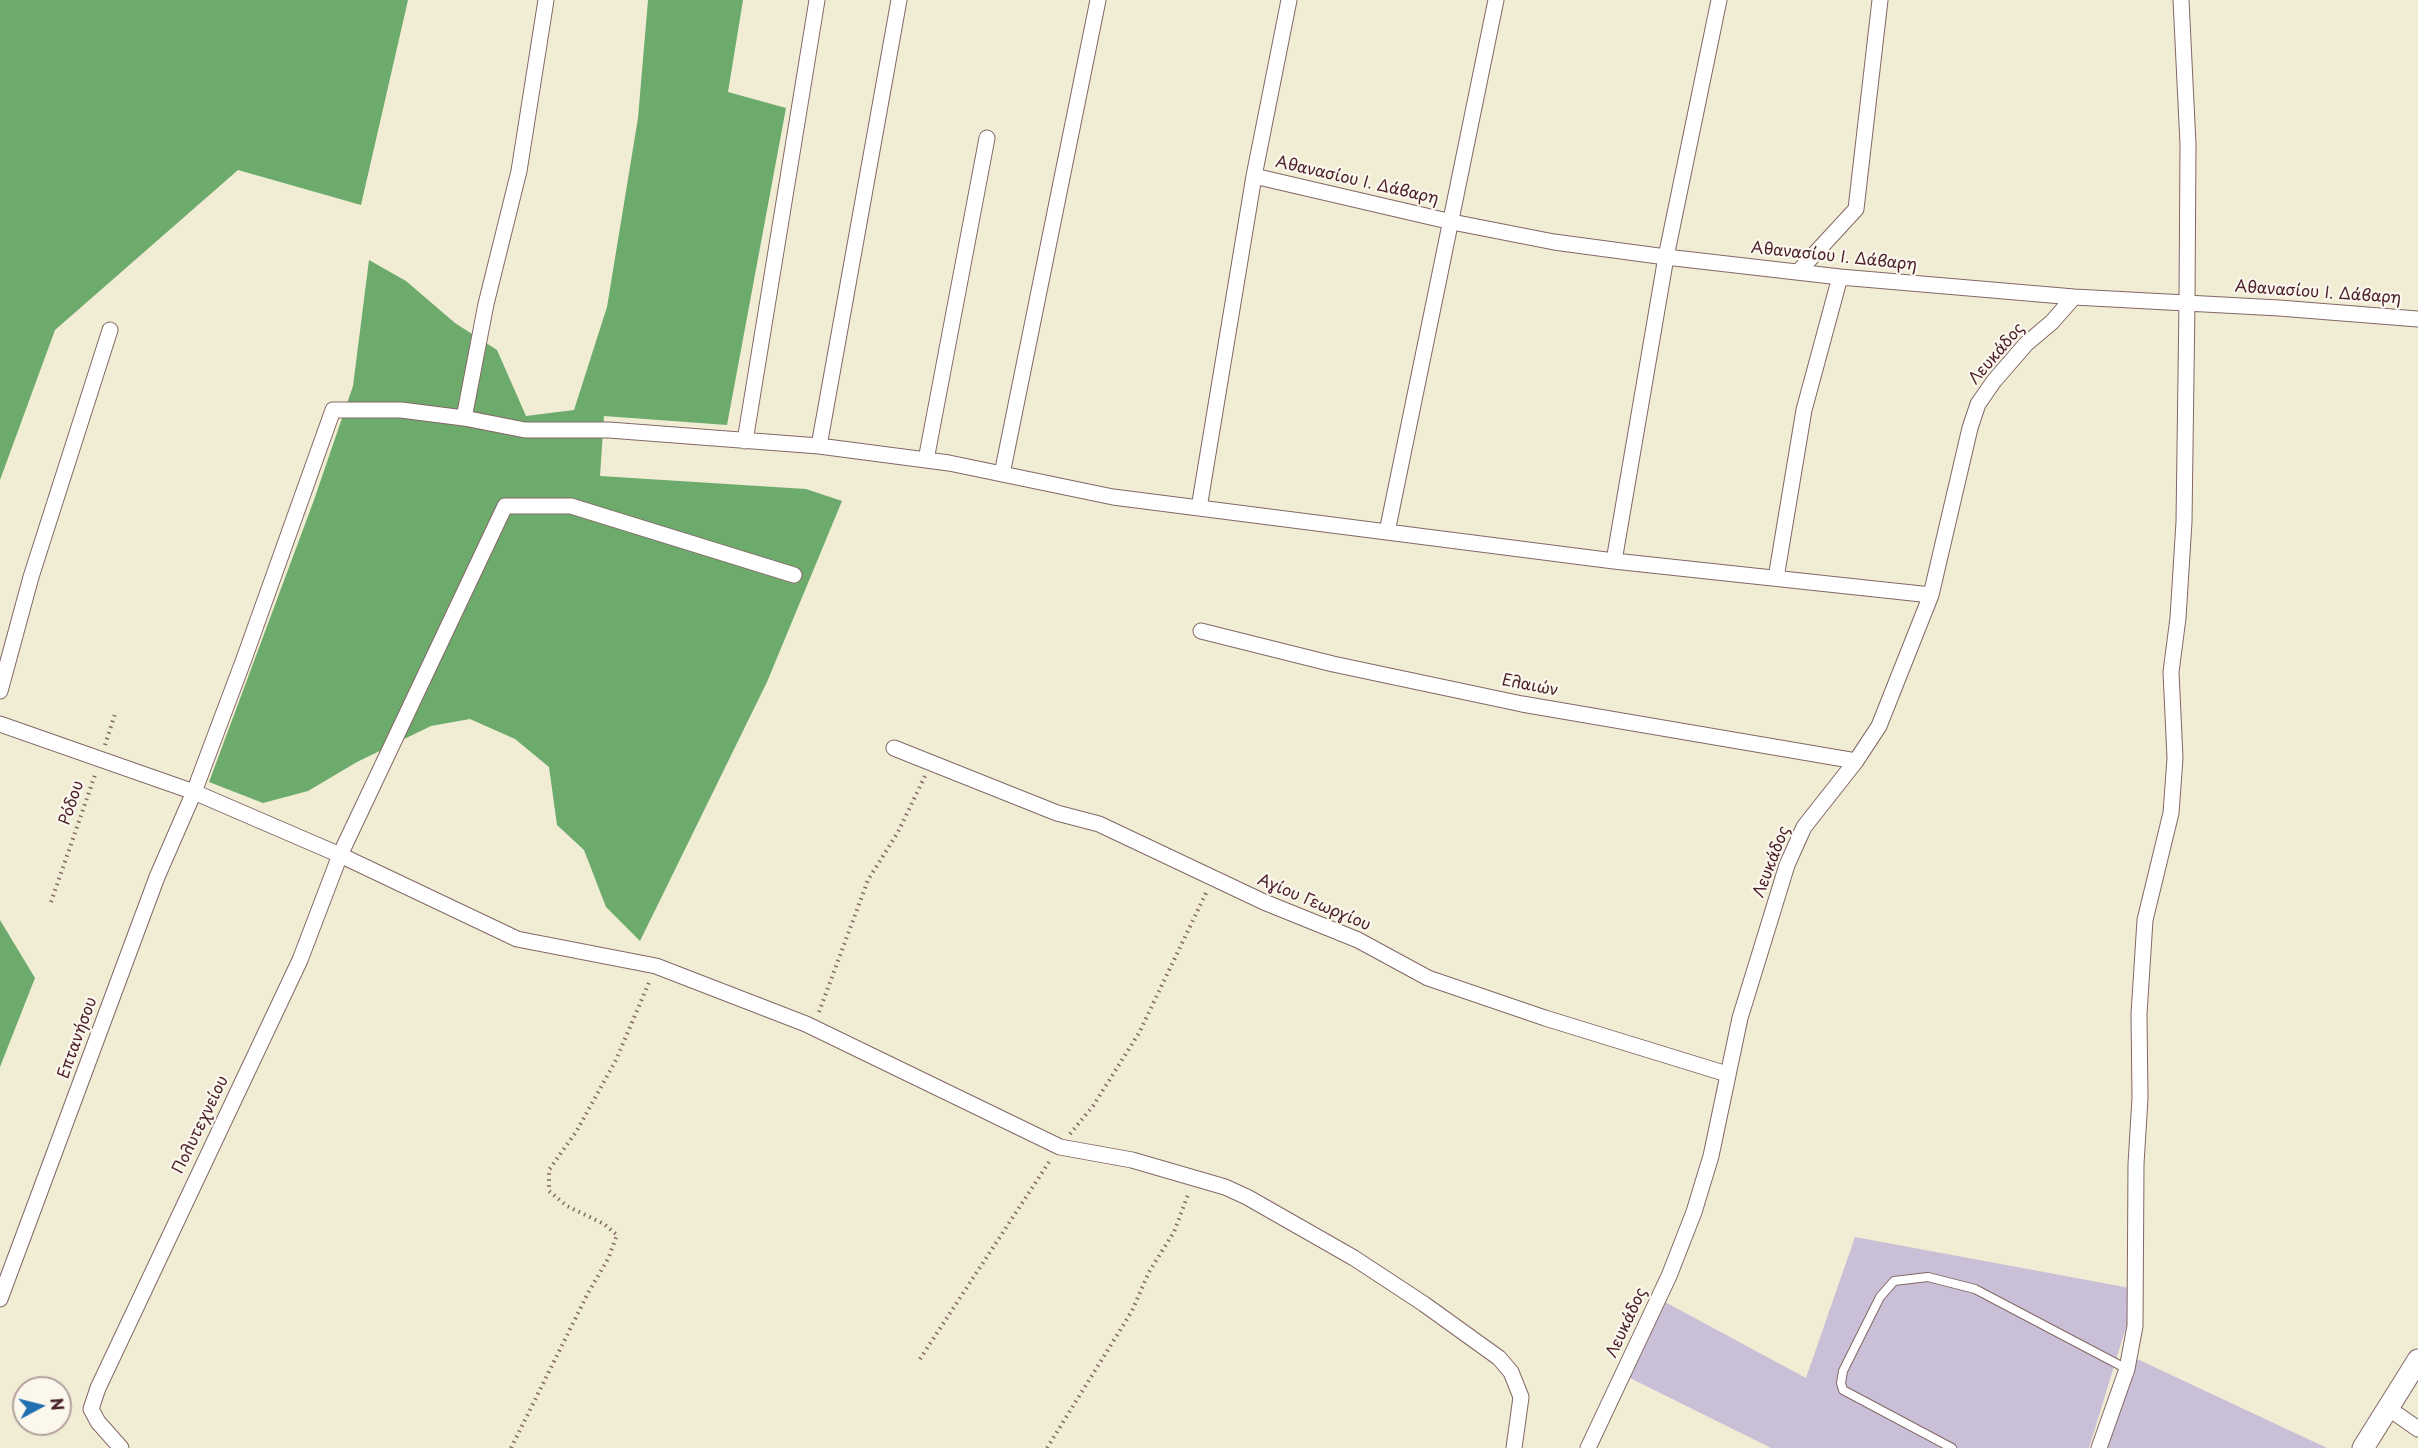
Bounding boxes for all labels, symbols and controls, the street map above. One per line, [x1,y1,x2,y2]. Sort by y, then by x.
street label: Αθανασίου Ι. Δάβαρη [1274,153,1440,209]
street label: Αθανασίου Ι. Δάβαρη [1750,239,1918,275]
street label: Αθανασίου Ι. Δάβαρη [2234,278,2402,308]
street label: Λευκάδος [1965,319,2029,389]
street label: Ελαιών [1500,671,1560,701]
street label: Ρόδου [56,778,88,828]
street label: Λευκάδος [1750,824,1794,900]
street label: Αγίου Γεωργίου [1255,871,1373,935]
street label: Επτανήσου [54,995,102,1081]
street label: Πολυτεχνείου [169,1073,233,1177]
street label: Λευκάδος [1602,1285,1652,1361]
north arrow [12,1376,72,1436]
text: N [45,1396,71,1412]

